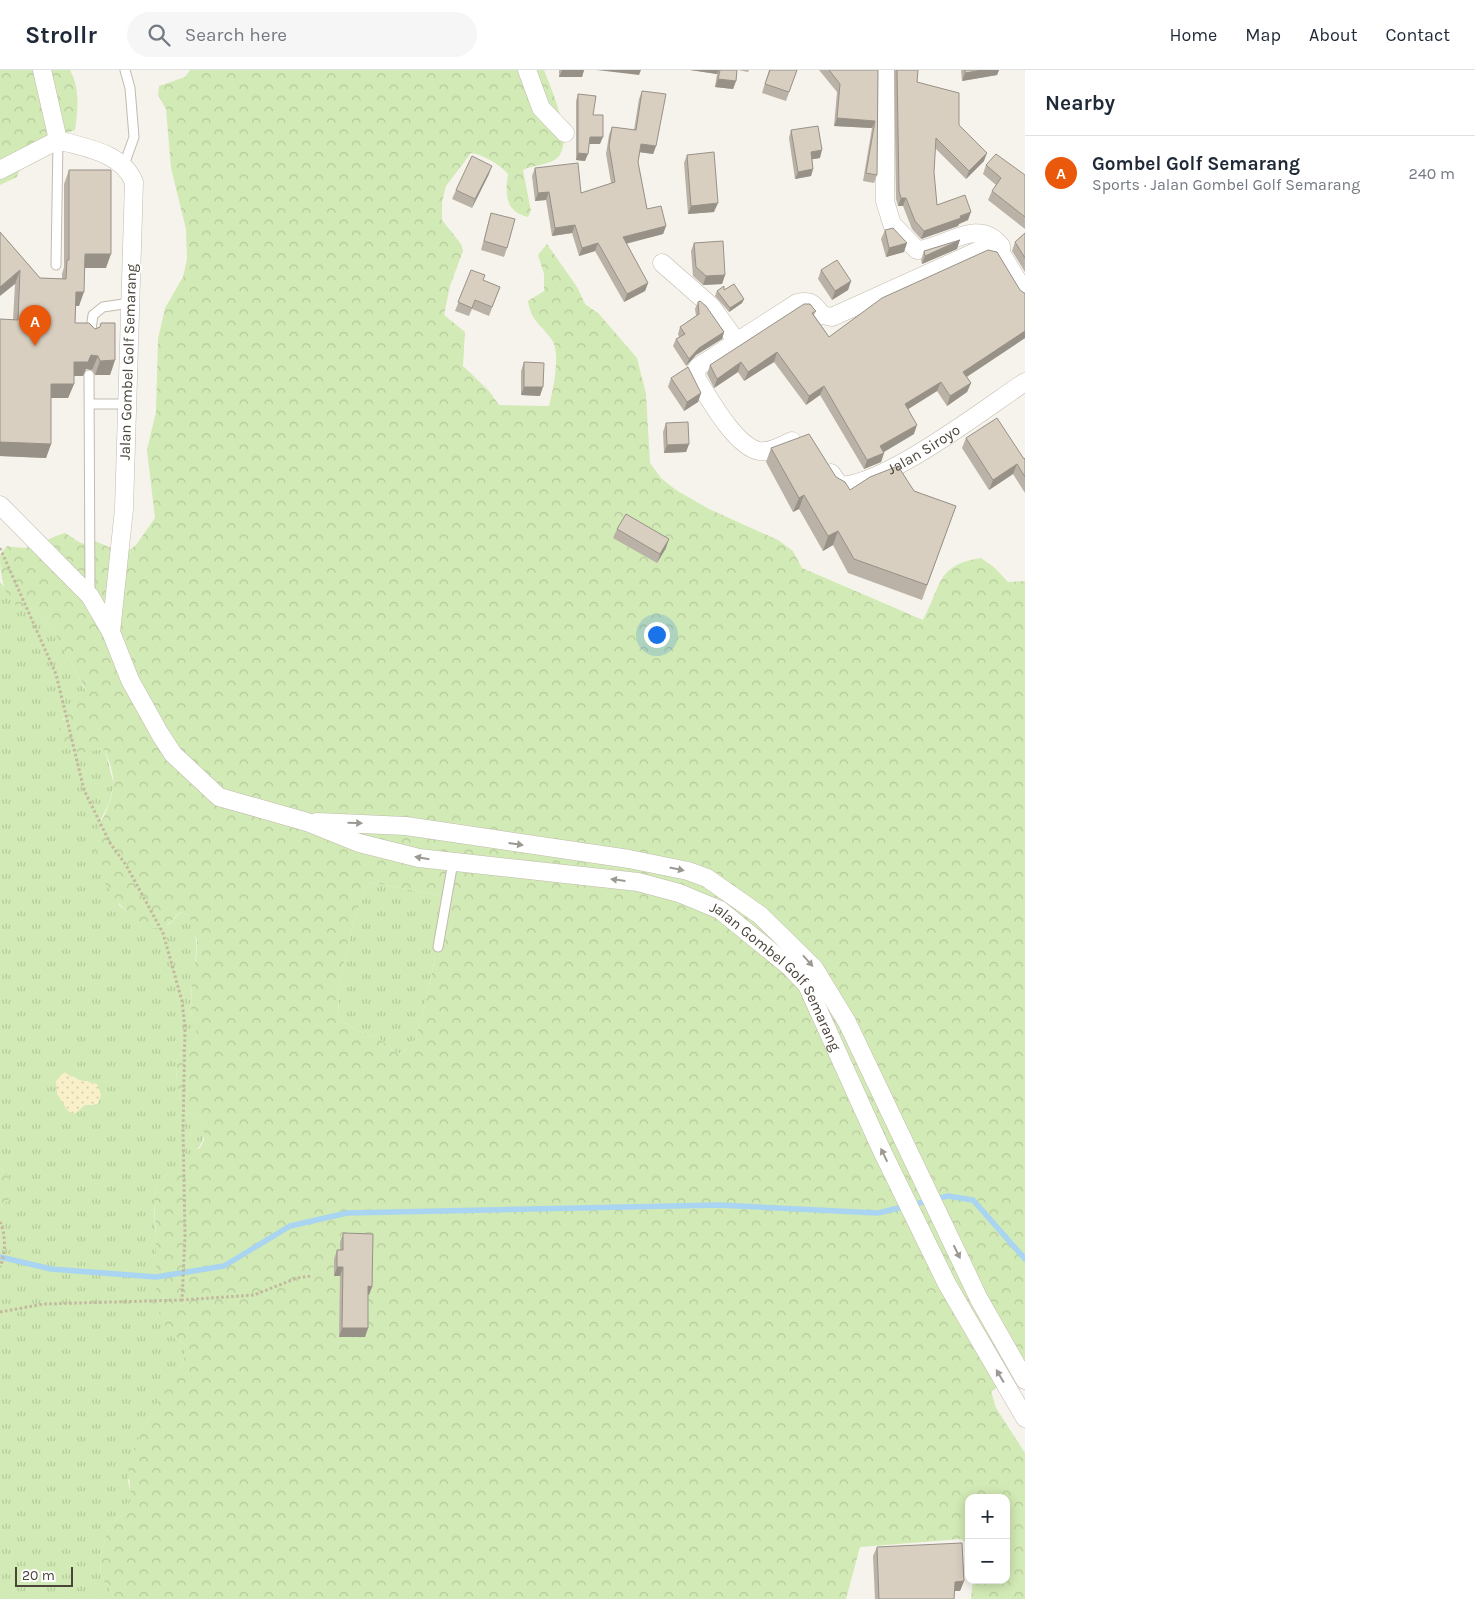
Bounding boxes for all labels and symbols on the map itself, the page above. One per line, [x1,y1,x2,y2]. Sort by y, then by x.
street label: Jalan Gombel Golf Semarang [116,263,140,461]
pin: A [19,305,51,346]
street label: Jalan Siroyo [884,420,964,478]
your location [644,622,670,648]
one-way arrow [348,819,364,827]
one-way arrow [509,840,525,848]
one-way arrow [414,853,430,861]
one-way arrow [669,865,684,873]
one-way arrow [610,876,626,884]
street label: Jalan Gombel Golf Semarang [707,898,845,1054]
one-way arrow [802,955,814,967]
one-way arrow [879,1147,888,1162]
one-way arrow [953,1245,961,1259]
one-way arrow [996,1370,1005,1383]
scale bar [15,1564,72,1587]

